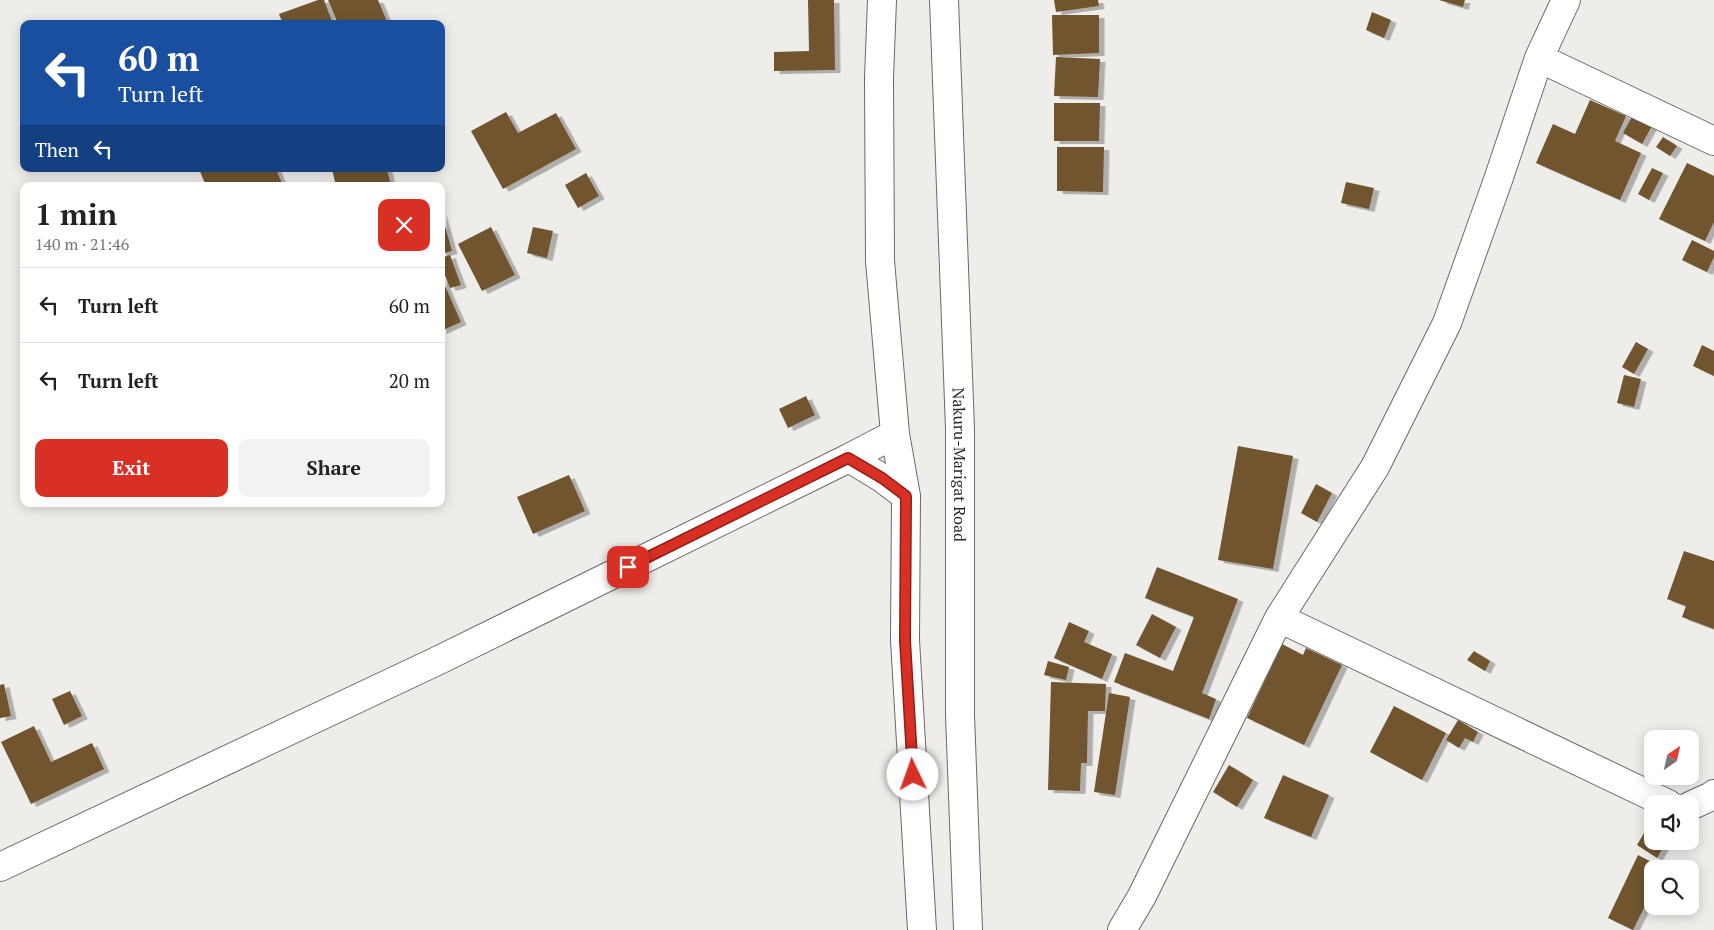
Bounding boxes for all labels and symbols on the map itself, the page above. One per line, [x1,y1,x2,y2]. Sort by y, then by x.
street label: Nakuru-Marigat Road [947,387,971,542]
pin [607,546,649,588]
north arrow [1644,730,1699,785]
position arrow [886,748,938,800]

